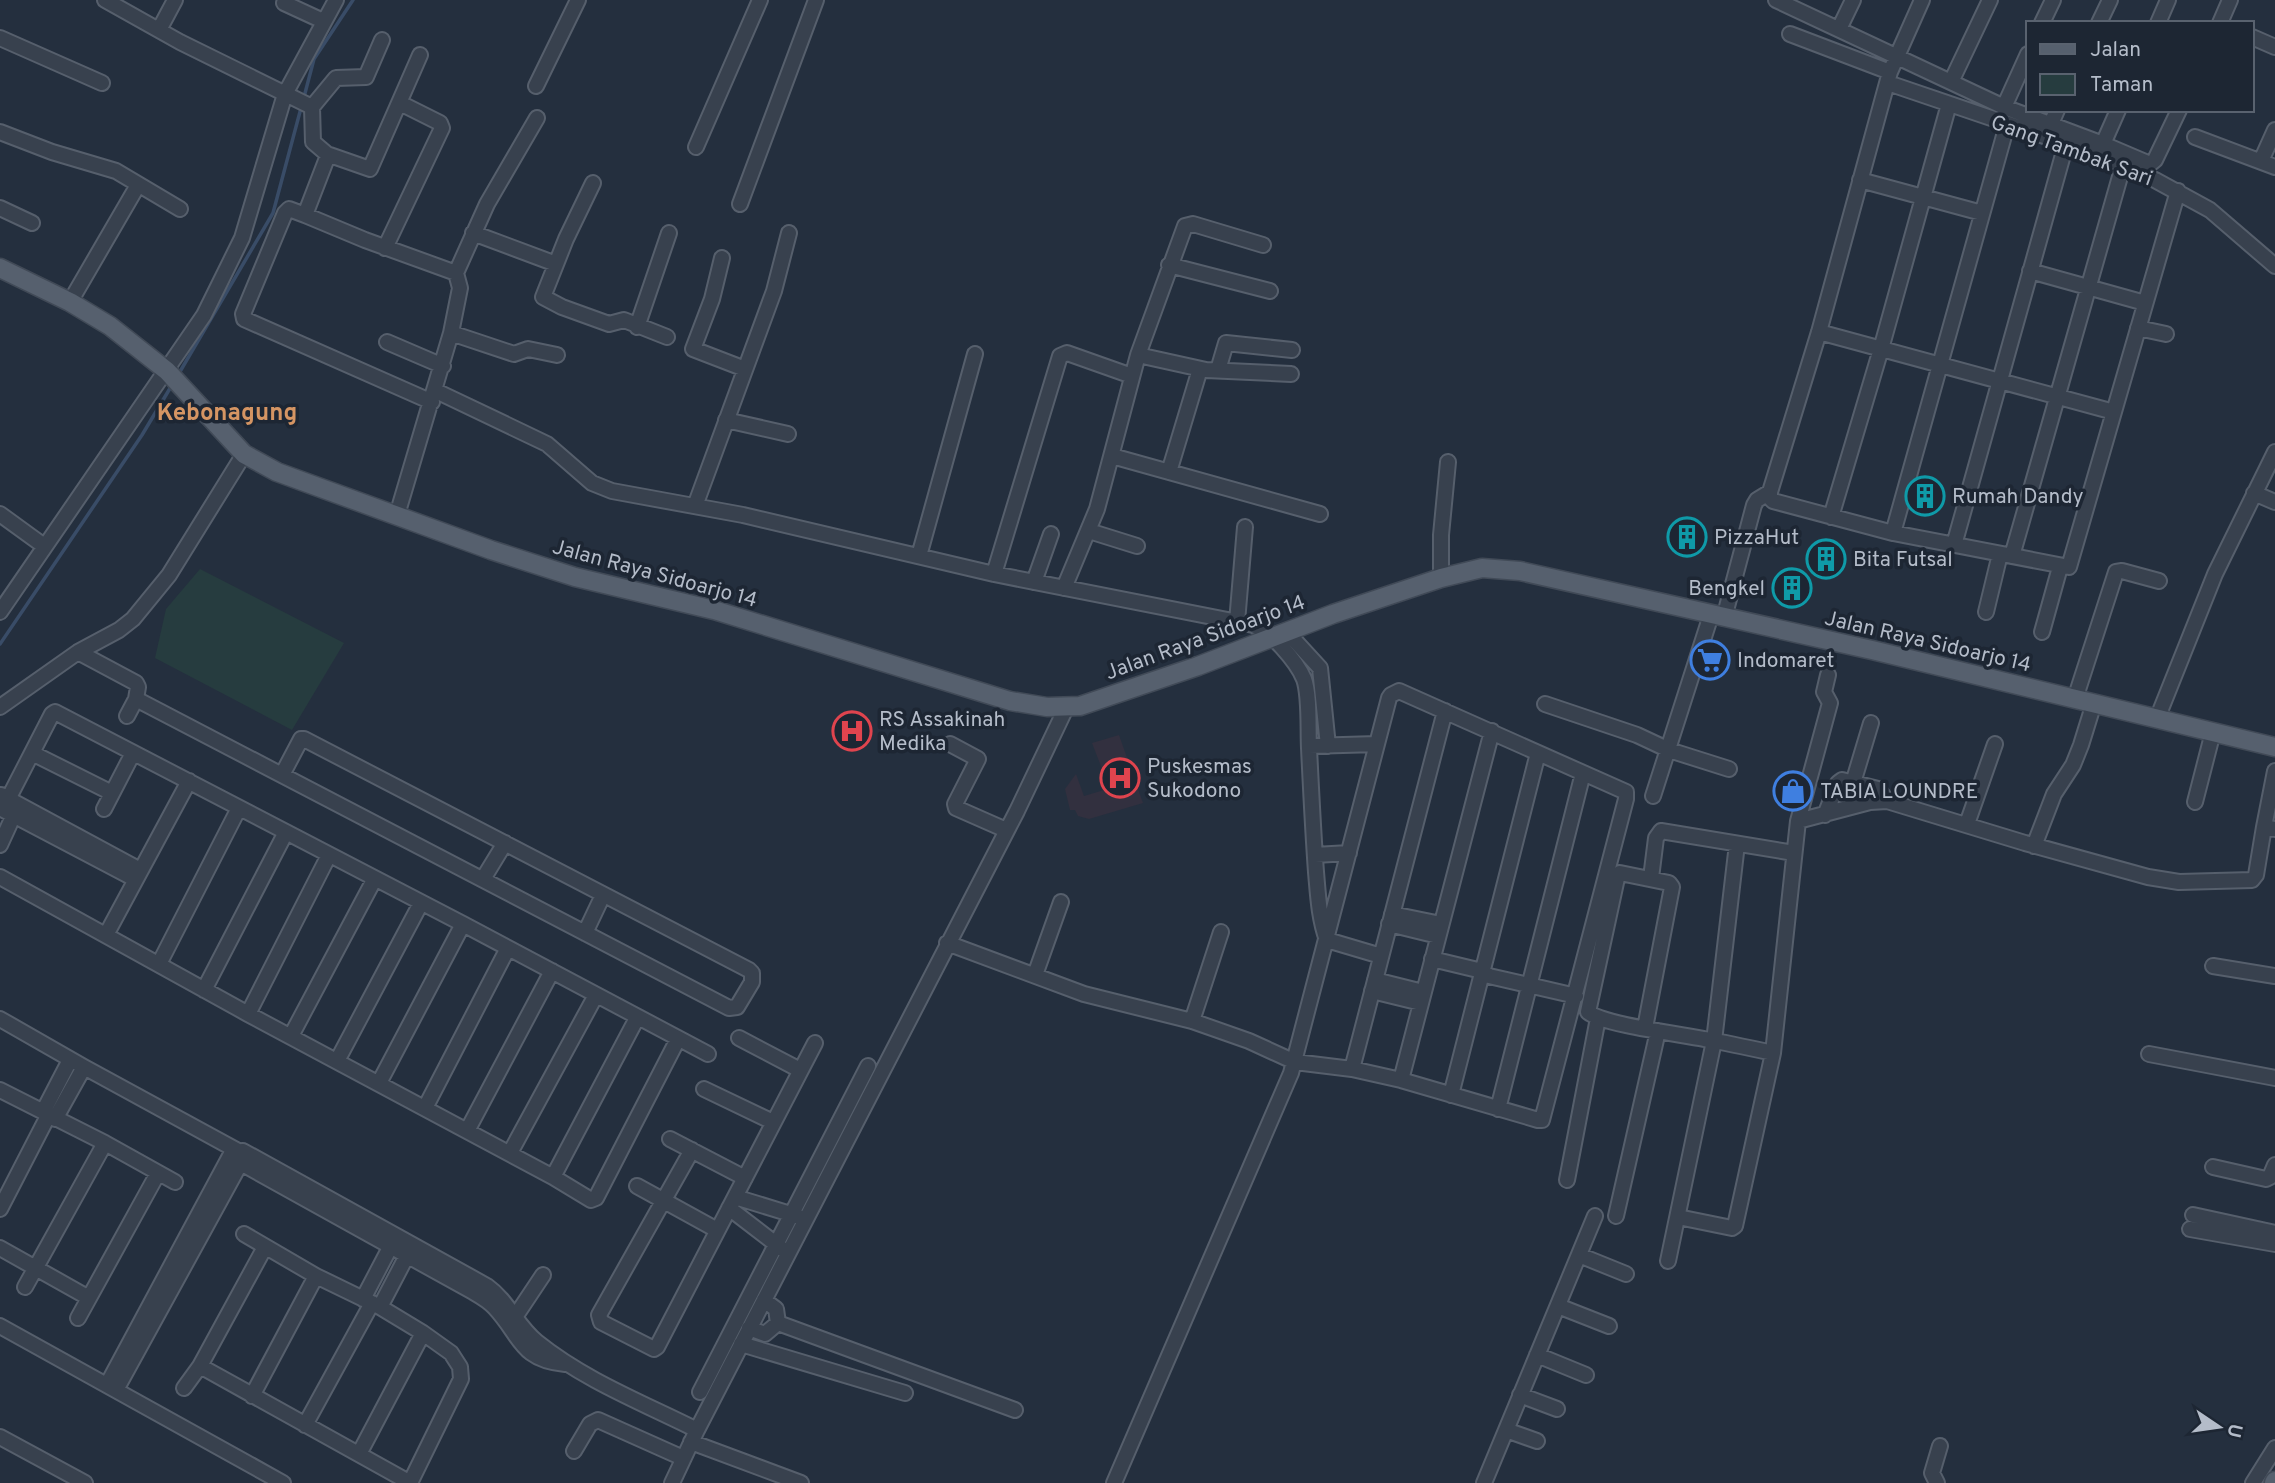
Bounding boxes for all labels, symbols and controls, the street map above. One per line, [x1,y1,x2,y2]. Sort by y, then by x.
legend [2026,21,2254,112]
text: Jalan [2090,37,2141,64]
text: Taman [2090,72,2153,99]
street label: Gang Tambak Sari [1987,110,2156,193]
district label: Kebonagung [157,399,297,429]
building icon: Rumah Dandy [1904,475,1946,517]
place label: Rumah Dandy [1952,484,2084,511]
building icon: PizzaHut [1666,516,1708,558]
place label: PizzaHut [1714,525,1799,552]
street label: Jalan Raya Sidoarjo 14 [549,534,760,615]
building icon: Bita Futsal [1805,538,1847,580]
place label: Bita Futsal [1853,547,1953,574]
building icon: Bengkel [1771,567,1813,609]
place label: Bengkel [1688,576,1765,603]
street label: Jalan Raya Sidoarjo 14 [1102,590,1309,687]
street label: Jalan Raya Sidoarjo 14 [1822,606,2034,679]
supermarket icon: Indomaret [1689,639,1731,681]
place label: Indomaret [1737,648,1834,675]
place label: RS Assakinah Medika [879,707,1005,758]
hospital icon: RS Assakinah Medika [831,710,873,752]
place label: Puskesmas Sukodono [1147,754,1252,805]
hospital icon: Puskesmas Sukodono [1099,757,1141,799]
shop icon: TABIA LOUNDRE [1772,770,1814,812]
place label: TABIA LOUNDRE [1820,779,1978,806]
north arrow [2184,1392,2254,1462]
text: U [2220,1421,2247,1440]

